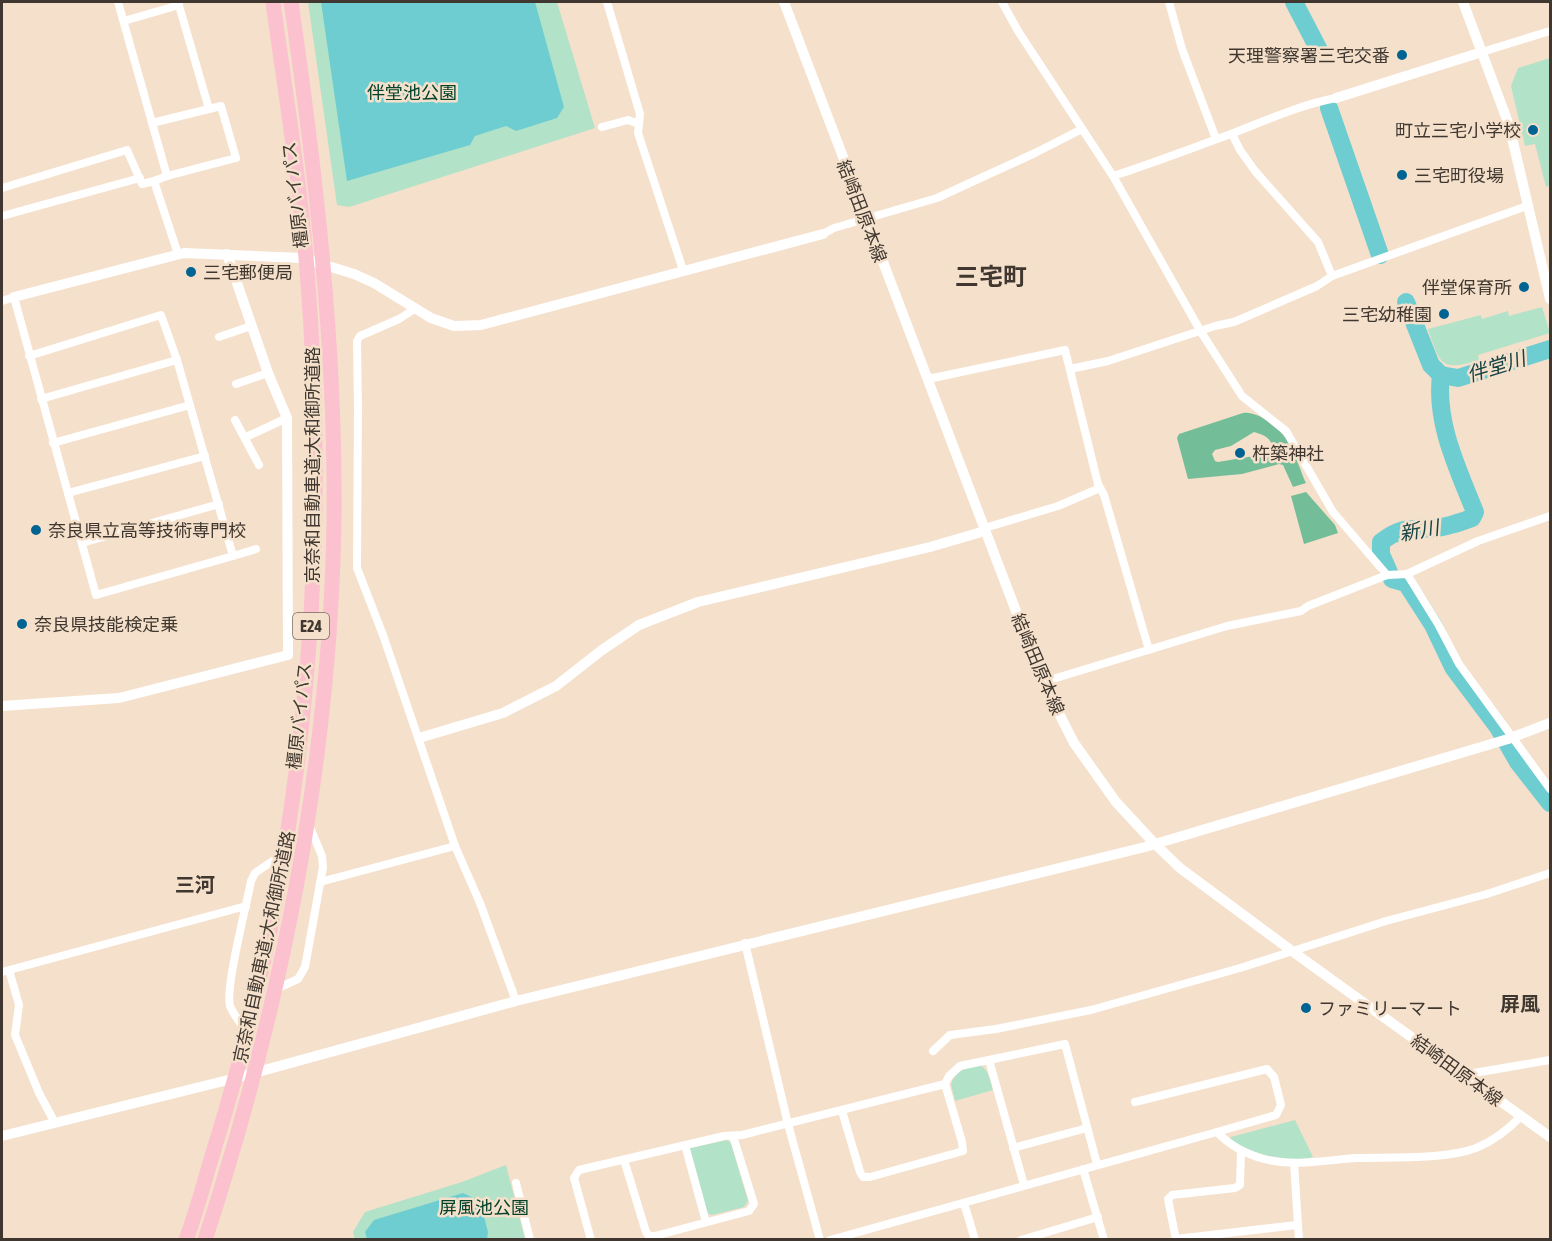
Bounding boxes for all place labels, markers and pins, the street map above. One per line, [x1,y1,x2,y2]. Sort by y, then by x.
place label: 天理警察署三宅交番 [1228,45,1390,66]
marker: 天理警察署三宅交番 [1395,48,1409,62]
place label: 町立三宅小学校 [1395,120,1521,141]
marker: 町立三宅小学校 [1526,123,1540,137]
place label: 三宅町役場 [1414,165,1504,186]
marker: 三宅町役場 [1395,168,1409,182]
place label: 三宅郵便局 [203,262,293,283]
marker: 三宅郵便局 [184,265,198,279]
place label: 伴堂保育所 [1422,277,1512,298]
marker: 伴堂保育所 [1517,280,1531,294]
place label: 三宅幼稚園 [1342,304,1432,325]
marker: 三宅幼稚園 [1437,307,1451,321]
place label: 杵築神社 [1252,443,1324,464]
marker: 杵築神社 [1233,446,1247,460]
place label: 奈良県立高等技術専門校 [48,520,246,541]
marker: 奈良県立高等技術専門校 [29,523,43,537]
place label: 奈良県技能検定乗 [34,614,178,635]
marker: 奈良県技能検定乗 [15,617,29,631]
place label: ファミリーマート [1318,998,1462,1019]
marker: ファミリーマート [1299,1001,1313,1015]

